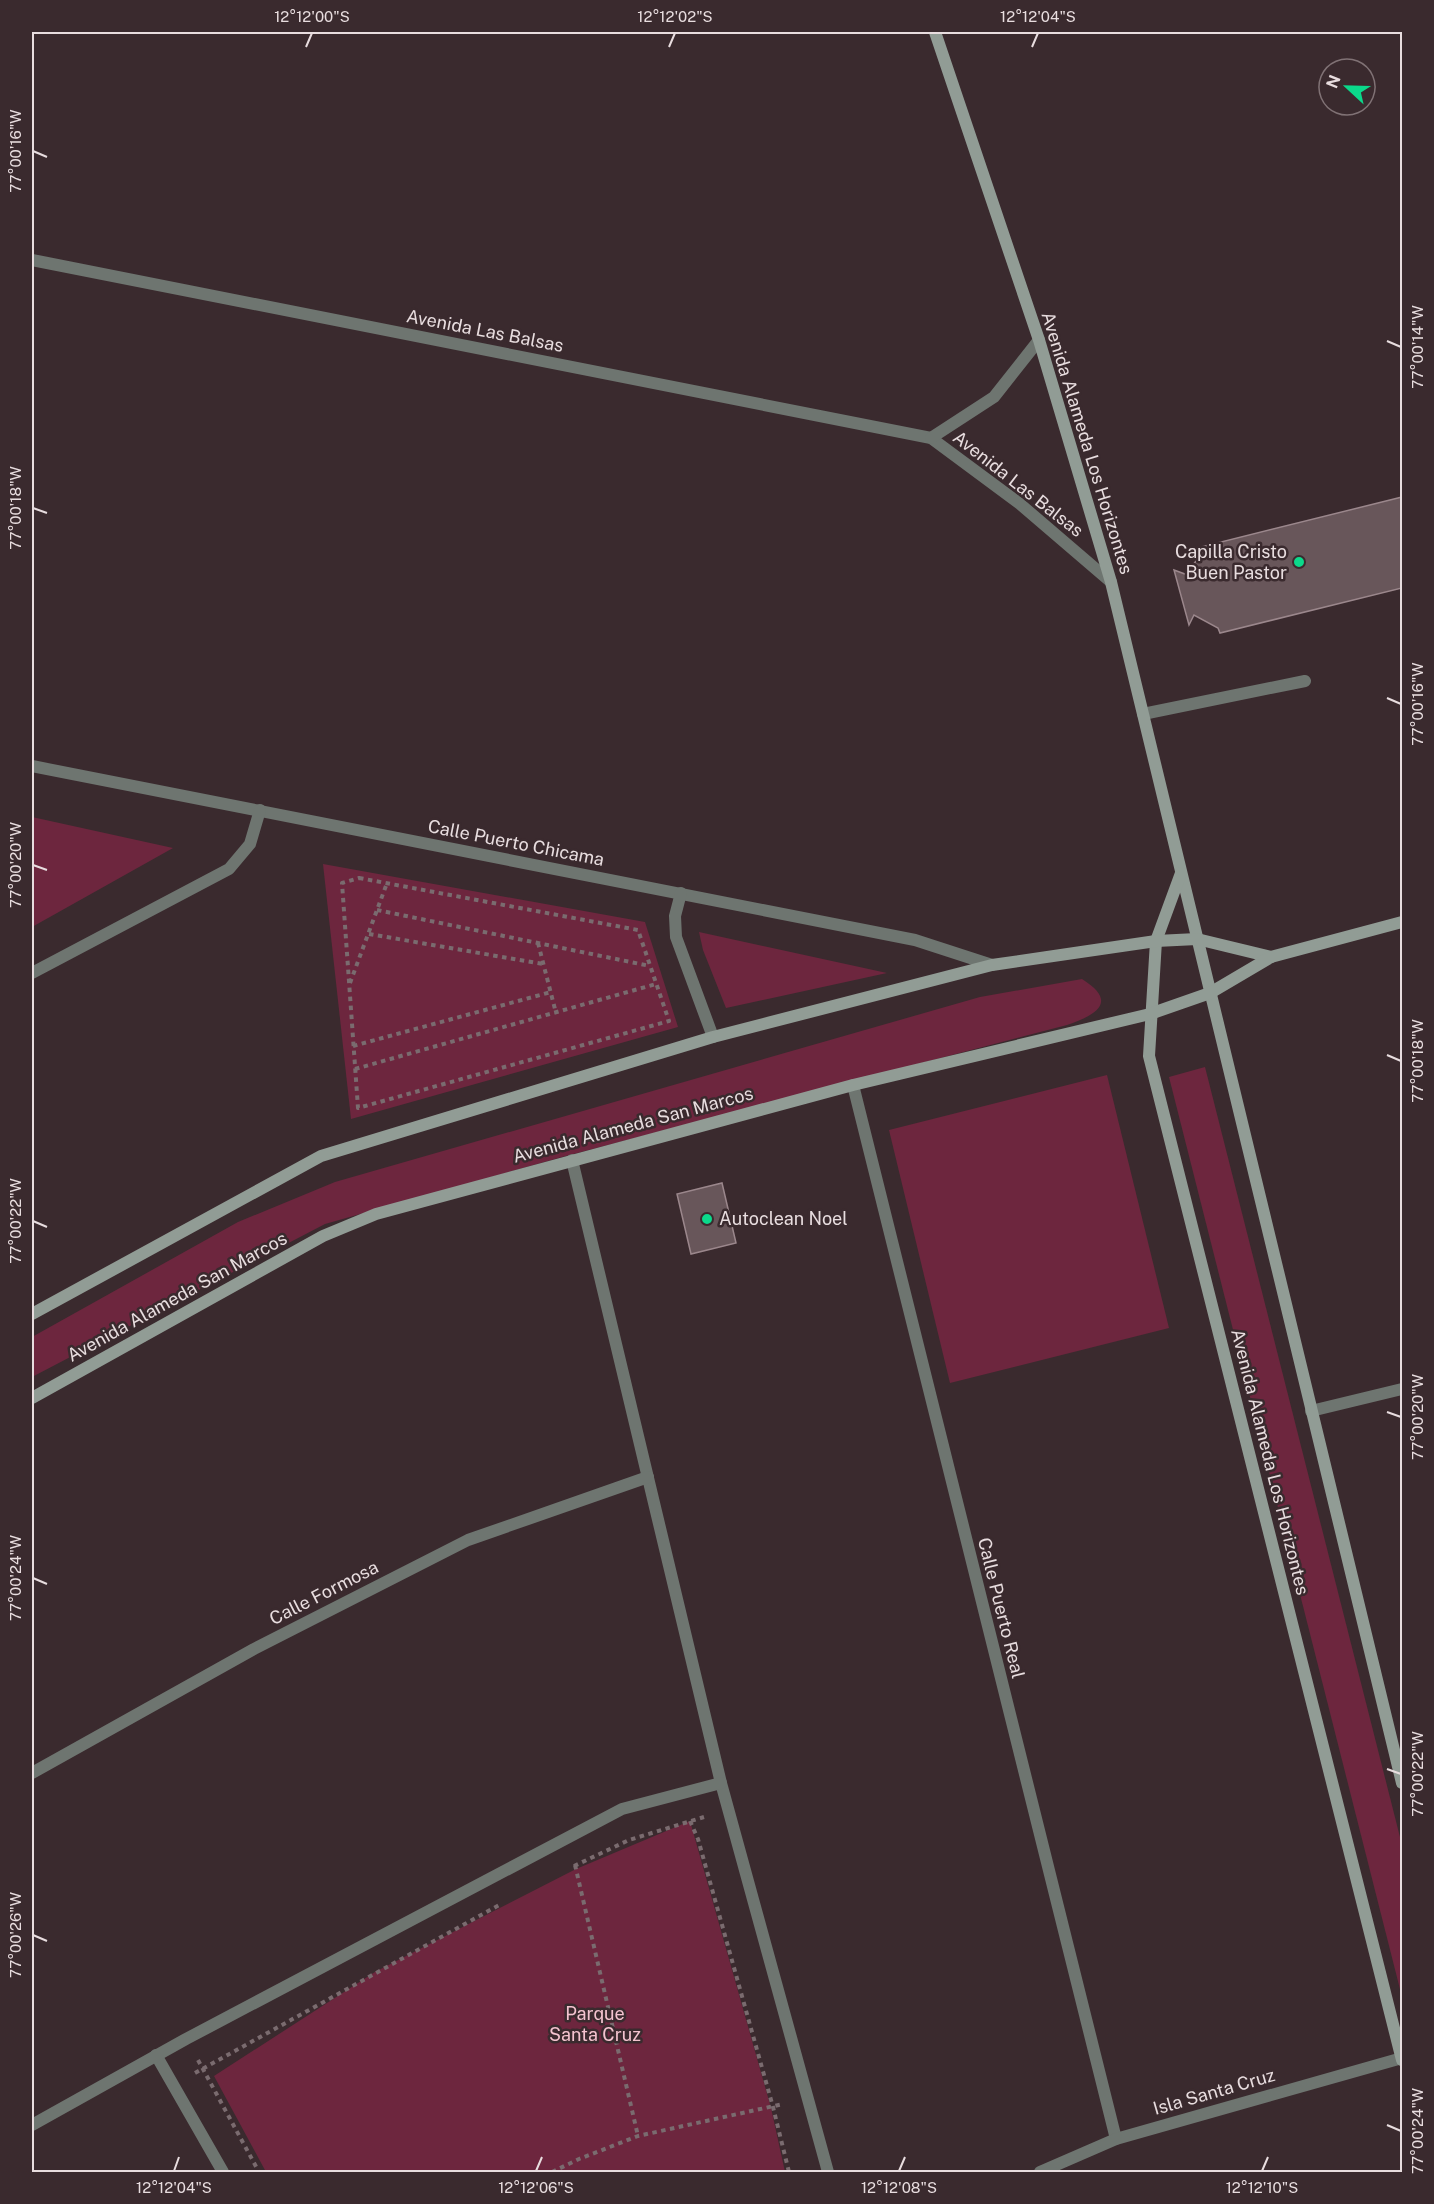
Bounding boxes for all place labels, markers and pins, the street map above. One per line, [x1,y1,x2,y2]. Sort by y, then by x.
place label: Capilla Cristo Buen Pastor [1175,541,1287,583]
marker: Capilla Cristo Buen Pastor [1292,555,1306,569]
place label: Autoclean Noel [719,1208,848,1229]
marker: Autoclean Noel [700,1212,714,1226]

